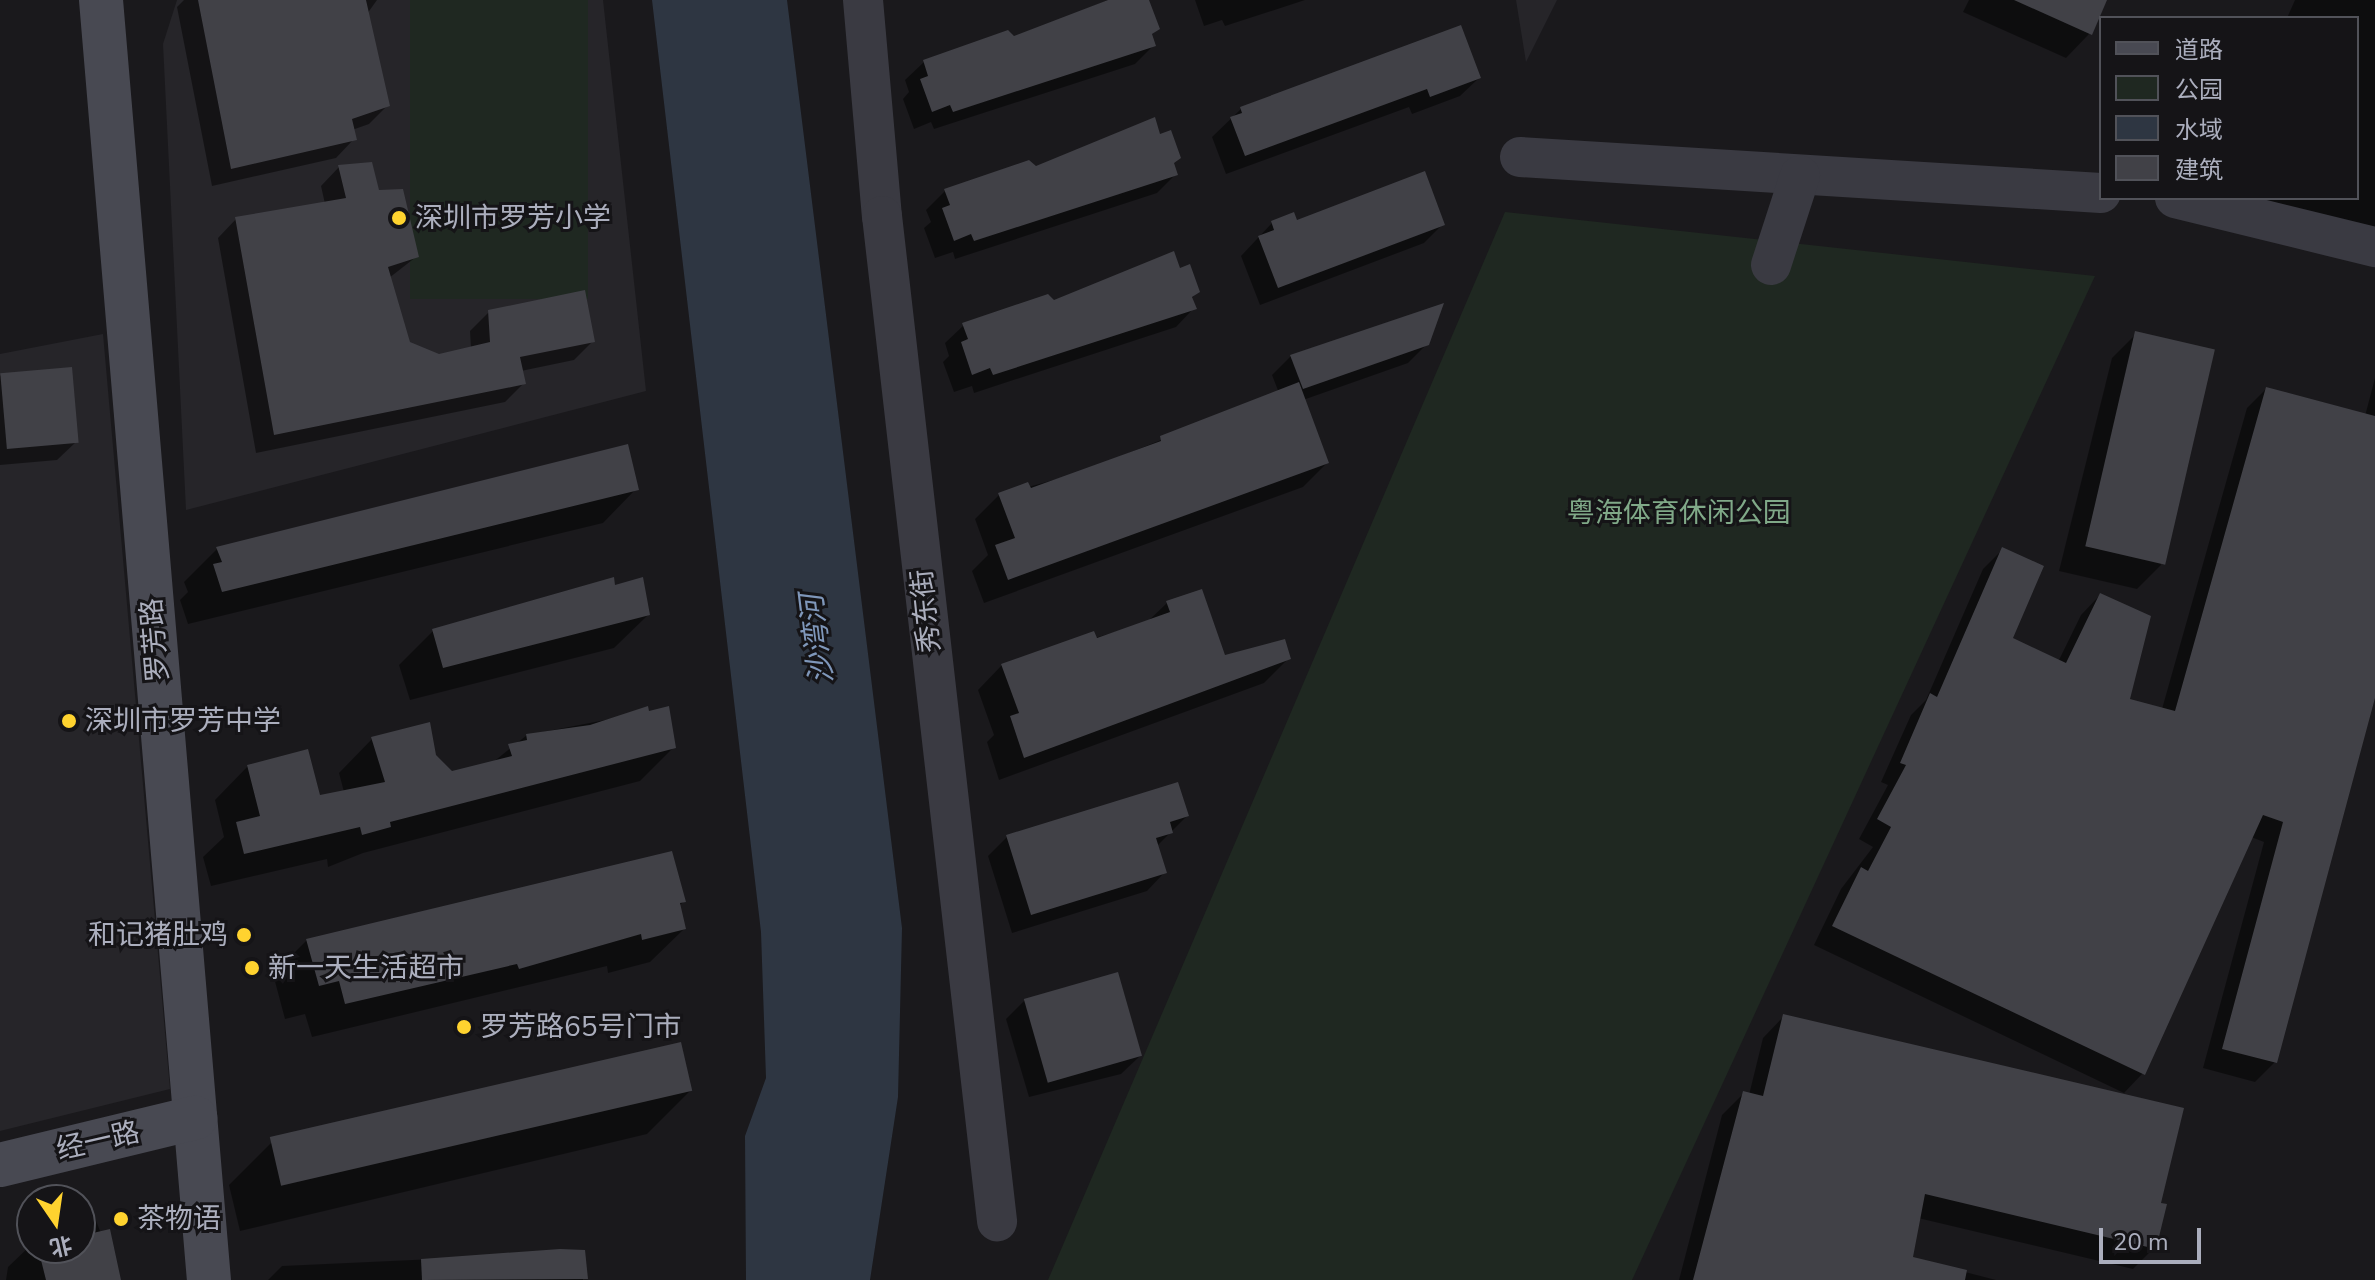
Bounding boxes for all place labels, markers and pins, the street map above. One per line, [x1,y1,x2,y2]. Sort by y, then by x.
place label: 深圳市罗芳小学 [415,201,611,235]
marker: 深圳市罗芳小学 [390,209,408,227]
place label: 深圳市罗芳中学 [85,704,281,738]
marker: 深圳市罗芳中学 [60,712,78,730]
place label: 和记猪肚鸡 [88,918,228,952]
marker: 和记猪肚鸡 [235,926,253,944]
place label: 新一天生活超市 [268,951,464,985]
marker: 新一天生活超市 [243,959,261,977]
place label: 罗芳路65号门市 [480,1010,682,1044]
marker: 罗芳路65号门市 [455,1018,473,1036]
place label: 茶物语 [137,1202,221,1236]
marker: 茶物语 [112,1210,130,1228]

